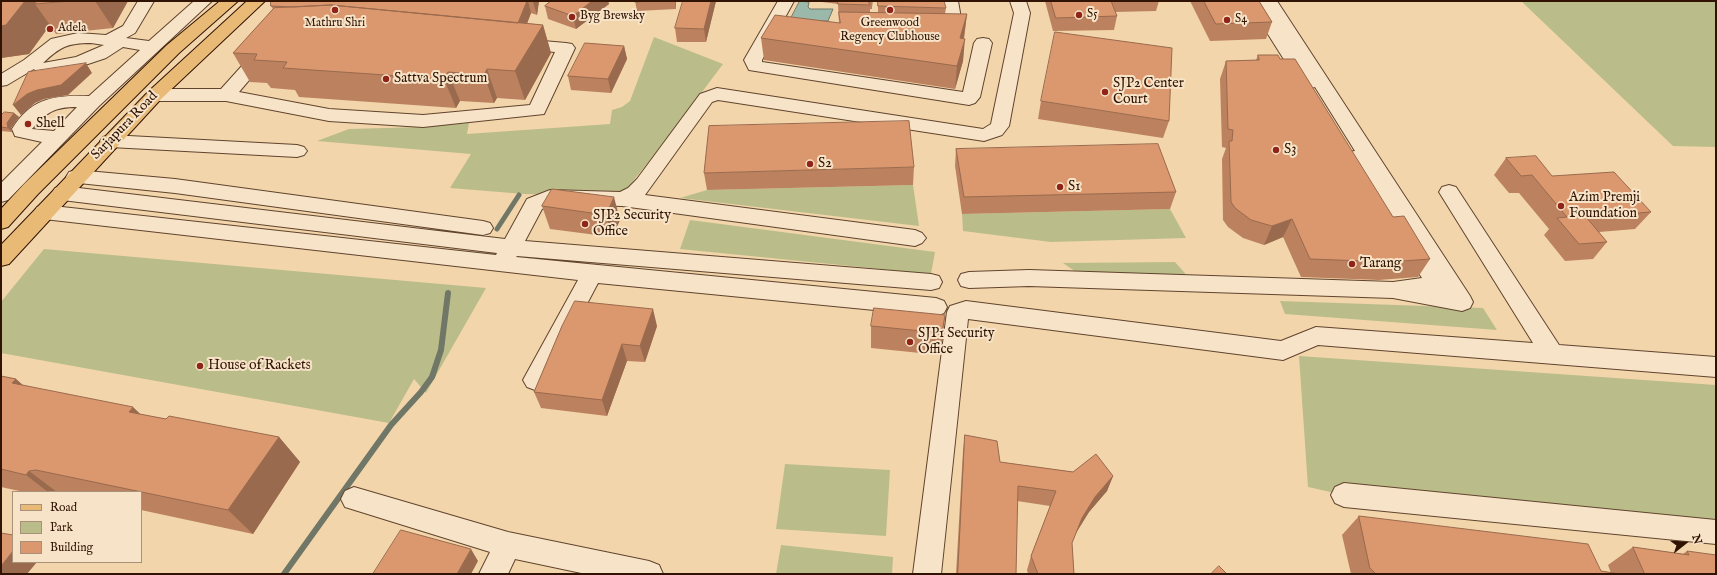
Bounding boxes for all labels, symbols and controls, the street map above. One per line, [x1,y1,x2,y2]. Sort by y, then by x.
marker: Mathru Shri [330,5,340,15]
marker: Greenwood Regency Clubhouse [885,5,895,15]
place label: S5 [1087,8,1098,22]
place label: Byg Brewsky [580,10,645,24]
marker: S5 [1074,10,1084,20]
marker: Byg Brewsky [567,12,577,22]
place label: S4 [1235,13,1247,27]
marker: S4 [1222,15,1232,25]
place label: Mathru Shri [305,17,365,31]
place label: Greenwood Regency Clubhouse [840,17,940,45]
place label: Adela [58,22,86,36]
marker: Adela [45,24,55,34]
place label: Sattva Spectrum [394,71,487,87]
marker: Sattva Spectrum [381,74,391,84]
place label: SJP2 Center Court [1113,76,1184,108]
marker: SJP2 Center Court [1100,87,1110,97]
street label: Sarjapura Road [88,88,162,164]
place label: Shell [36,116,65,132]
marker: Shell [23,119,33,129]
place label: S3 [1284,142,1296,158]
marker: S3 [1271,145,1281,155]
place label: S2 [818,156,832,172]
marker: S2 [805,159,815,169]
place label: S1 [1068,179,1080,195]
marker: S1 [1055,182,1065,192]
place label: Azim Premji Foundation [1569,190,1640,222]
marker: Azim Premji Foundation [1556,201,1566,211]
place label: SJP2 Security Office [593,208,671,240]
marker: SJP2 Security Office [580,219,590,229]
place label: Tarang [1360,256,1401,272]
marker: Tarang [1347,259,1357,269]
place label: SJP1 Security Office [918,326,995,358]
marker: SJP1 Security Office [905,337,915,347]
place label: House of Rackets [208,358,311,374]
marker: House of Rackets [195,361,205,371]
legend [12,491,142,563]
text: Road [50,500,77,515]
text: Park [50,520,73,535]
north arrow [1665,523,1705,563]
text: N [1688,533,1705,546]
text: Building [50,540,93,555]

